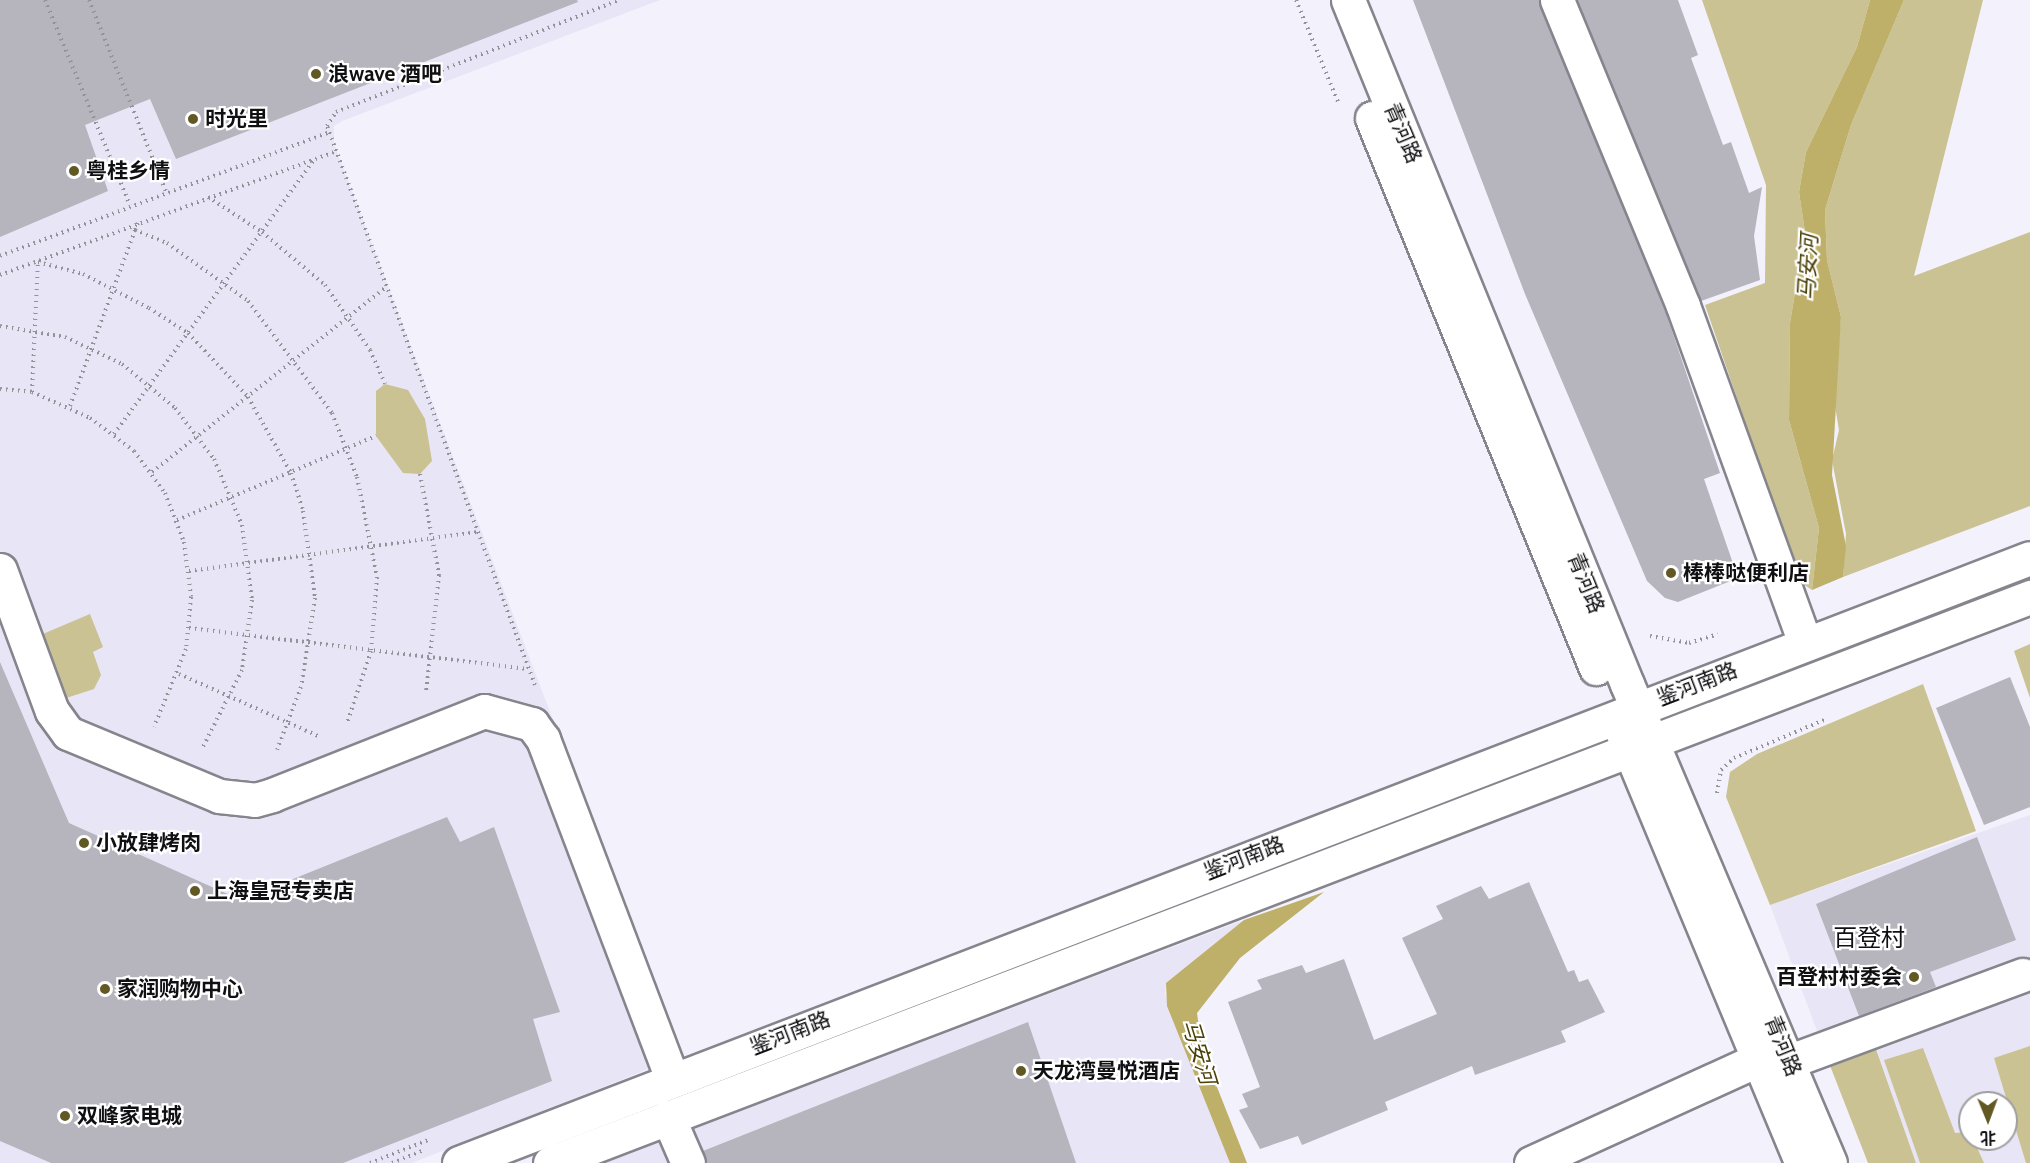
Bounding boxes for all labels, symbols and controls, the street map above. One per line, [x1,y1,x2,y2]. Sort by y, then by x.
place label: 浪wave 酒吧 [328,61,442,87]
marker: 浪wave 酒吧 [309,67,323,81]
street label: 青河路 [1379,99,1427,167]
place label: 时光里 [205,106,268,132]
marker: 时光里 [186,112,200,126]
place label: 粤桂乡情 [86,158,170,184]
marker: 粤桂乡情 [67,164,81,178]
water label: 马安河 [1793,233,1823,301]
street label: 青河路 [1563,549,1609,617]
place label: 棒棒哒便利店 [1683,560,1809,586]
marker: 棒棒哒便利店 [1664,566,1678,580]
street label: 鉴河南路 [1653,657,1741,711]
place label: 小放肆烤肉 [96,830,201,856]
street label: 鉴河南路 [1200,831,1288,885]
marker: 小放肆烤肉 [77,836,91,850]
place label: 上海皇冠专卖店 [207,878,354,904]
marker: 上海皇冠专卖店 [188,884,202,898]
district label: 百登村 [1833,924,1905,952]
place label: 百登村村委会 [1776,964,1902,990]
marker: 百登村村委会 [1907,970,1921,984]
place label: 家润购物中心 [117,976,243,1002]
marker: 家润购物中心 [98,982,112,996]
street label: 鉴河南路 [746,1006,834,1060]
street label: 青河路 [1760,1012,1806,1080]
water label: 马安河 [1177,1017,1221,1087]
place label: 天龙湾曼悦酒店 [1033,1058,1180,1084]
marker: 天龙湾曼悦酒店 [1014,1064,1028,1078]
north arrow [1958,1091,2018,1151]
place label: 双峰家电城 [77,1103,182,1129]
marker: 双峰家电城 [58,1109,72,1123]
text: 北 [1980,1128,1996,1147]

